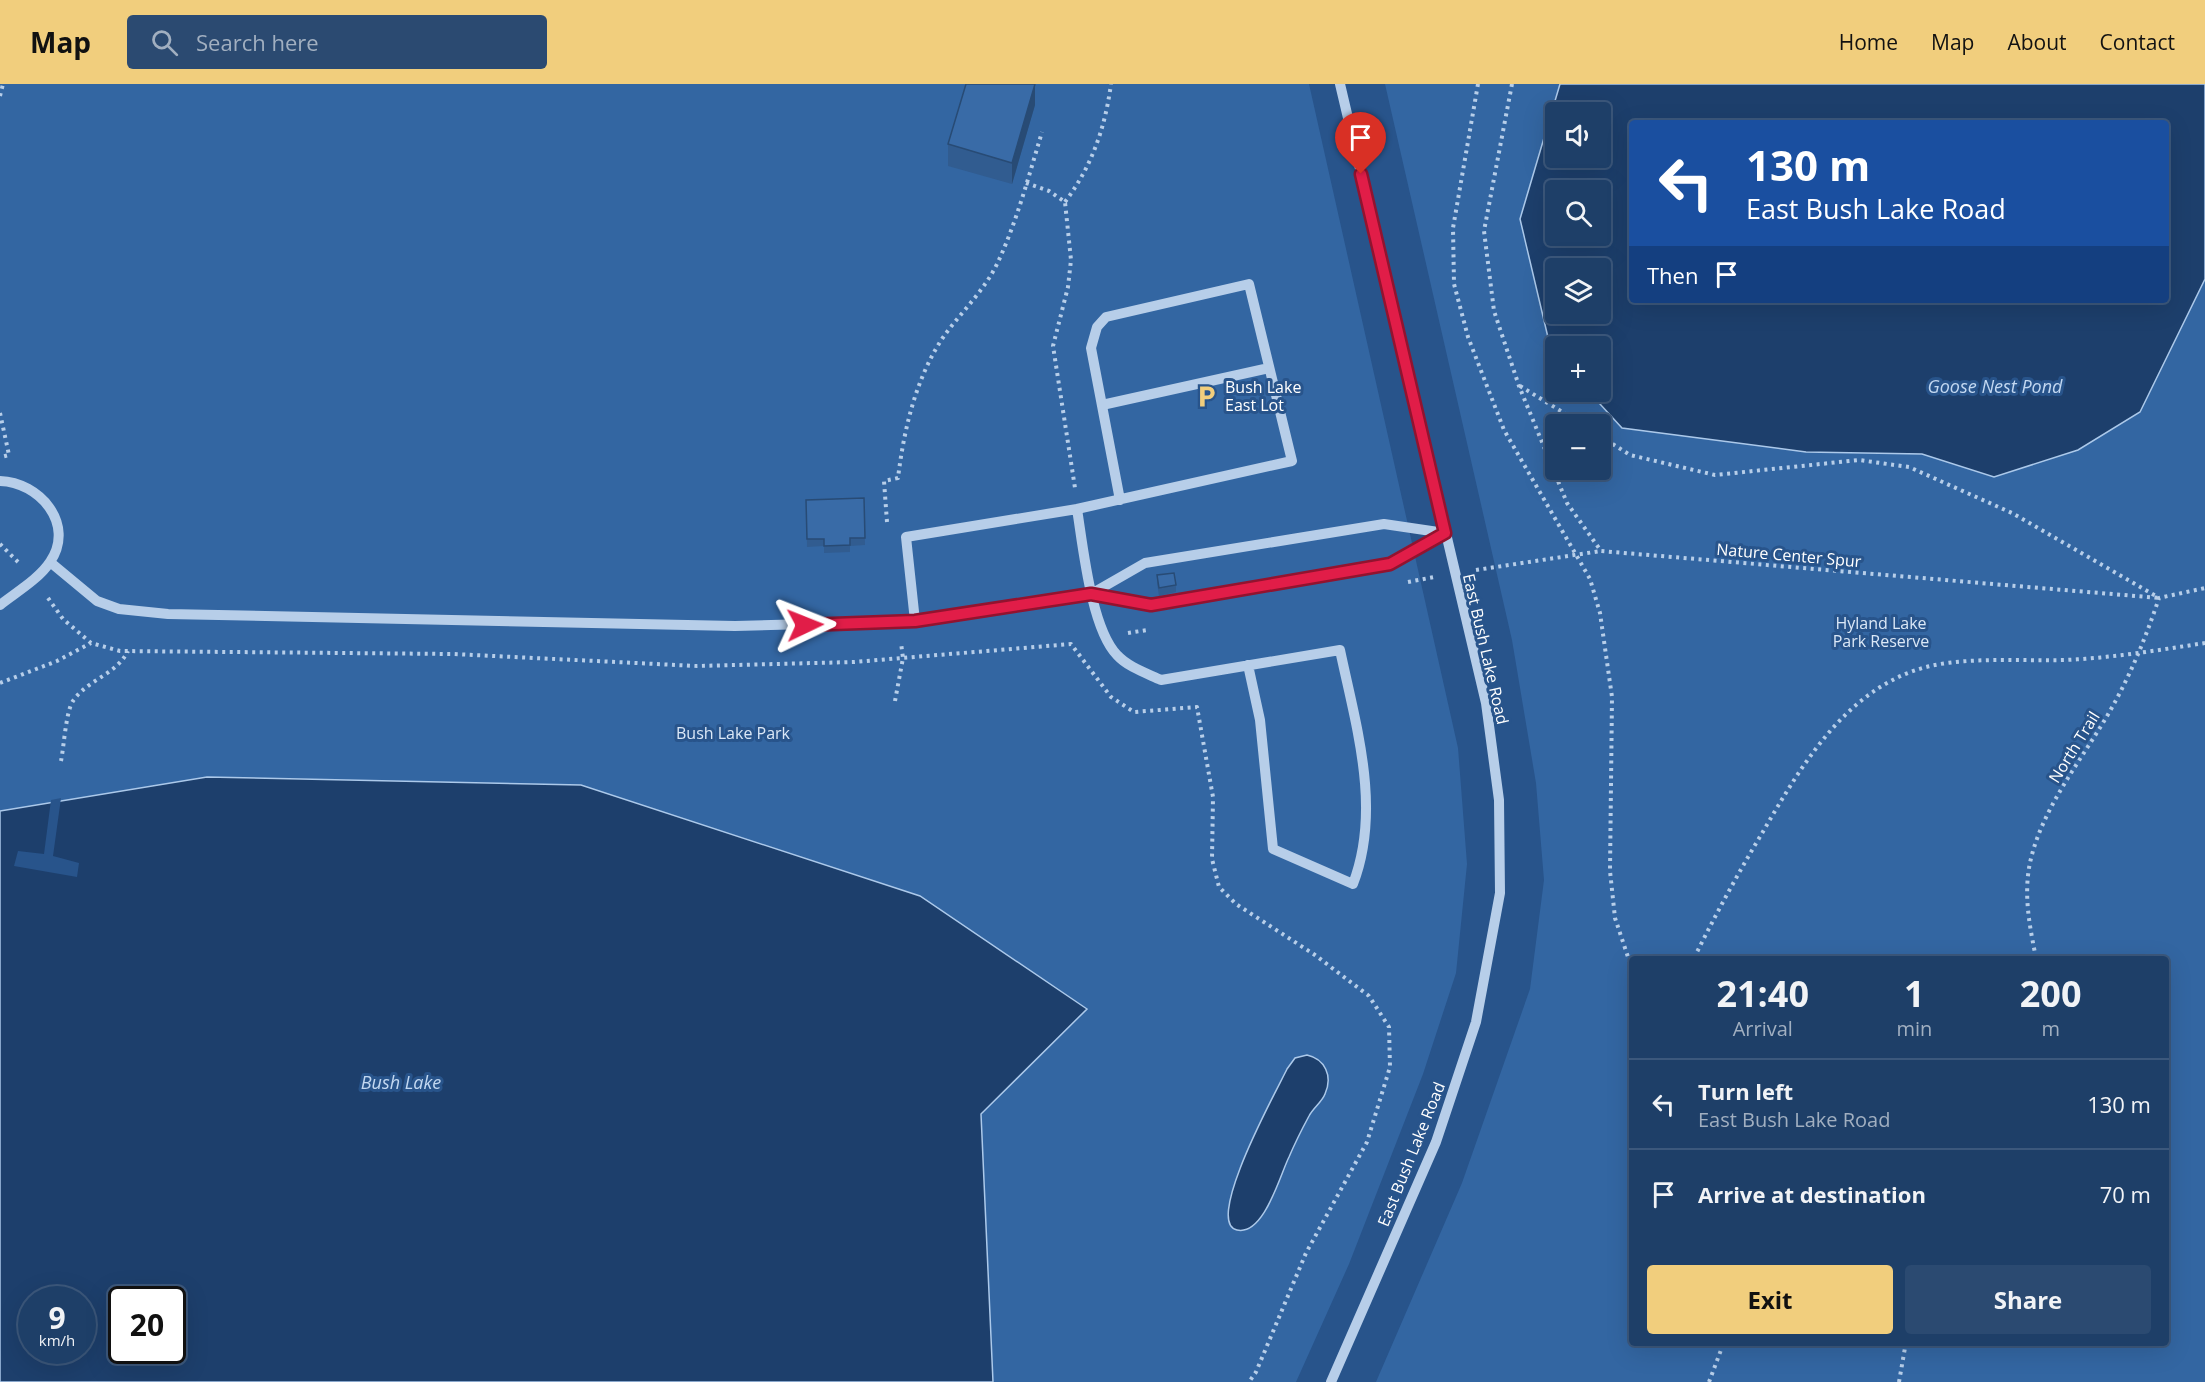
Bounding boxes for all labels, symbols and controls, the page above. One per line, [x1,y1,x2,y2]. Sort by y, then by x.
search box [127,15,547,69]
text: Map [30,23,91,61]
icon: search [148,26,181,59]
text: Search here [196,27,319,57]
text: Home [1839,28,1898,56]
text: Map [1931,28,1974,56]
text: About [2007,28,2067,56]
text: Contact [2100,28,2175,56]
map controls [1545,102,1611,480]
button: sound [1545,102,1611,168]
pin [1335,112,1386,174]
icon: arrive [1344,121,1377,154]
text: 130 m [1746,136,1870,193]
icon: left [1647,144,1725,222]
button: search [1545,180,1611,246]
text: East Bush Lake Road [1746,190,2006,227]
button: layers [1545,258,1611,324]
icon: arrive [1710,258,1743,291]
text: Then [1647,260,1698,290]
button: + [1545,336,1611,402]
water label: Goose Nest Pond [1928,374,2063,398]
place label: Bush Lake East Lot [1225,376,1301,416]
parking icon: Bush Lake East Lot [1194,383,1220,409]
button: − [1545,414,1611,480]
street label: Nature Center Spur [1716,538,1863,572]
street label: East Bush Lake Road [1458,572,1514,726]
position arrow [773,593,837,657]
park label: Hyland Lake Park Reserve [1833,612,1929,652]
street label: North Trail [2043,707,2105,787]
park label: Bush Lake Park [676,722,791,744]
text: 21:40 [1716,969,1809,1018]
text: 1 [1904,969,1925,1018]
text: 200 [2020,969,2082,1018]
text: Arrival [1733,1015,1793,1042]
text: min [1896,1015,1932,1042]
text: m [2041,1015,2060,1042]
water label: Bush Lake [361,1070,441,1094]
text: Turn left [1698,1076,1793,1106]
street label: East Bush Lake Road [1372,1078,1450,1230]
icon: left [1647,1088,1680,1121]
text: 130 m [2087,1089,2151,1119]
text: East Bush Lake Road [1698,1106,1890,1133]
icon: arrive [1647,1178,1680,1211]
text: Arrive at destination [1698,1179,1926,1209]
text: 70 m [2100,1179,2151,1209]
button: Exit [1647,1265,1893,1334]
button: Share [1905,1265,2151,1334]
speed limit sign: 20 [108,1286,186,1364]
text: 9 [48,1297,66,1338]
text: km/h [39,1330,75,1350]

